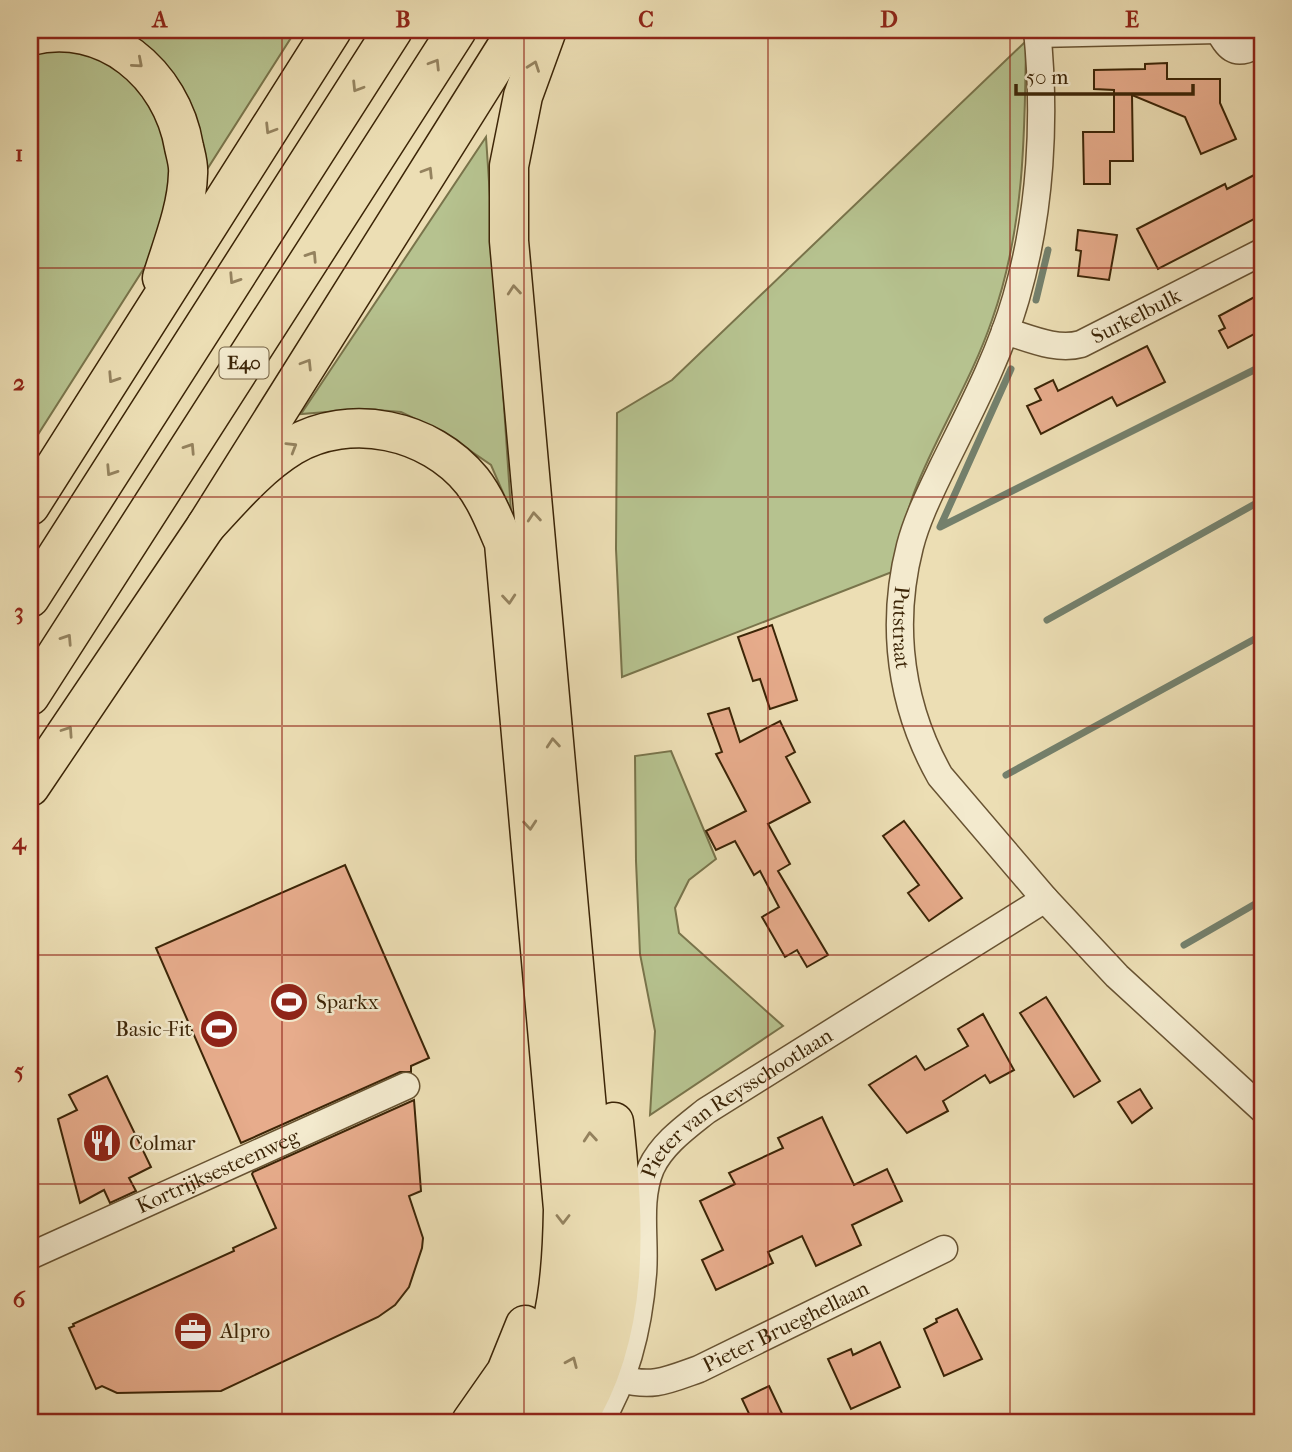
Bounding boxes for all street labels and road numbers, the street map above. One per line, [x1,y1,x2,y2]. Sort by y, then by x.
street label: Surkelbulk [1087,283,1185,349]
road number: E40 [219,348,268,378]
street label: Putstraat [888,585,915,671]
street label: Pieter van Reysschootlaan [636,1023,837,1181]
street label: Kortrijksesteenweg [133,1124,304,1218]
street label: Pieter Brueghellaan [699,1276,873,1377]

